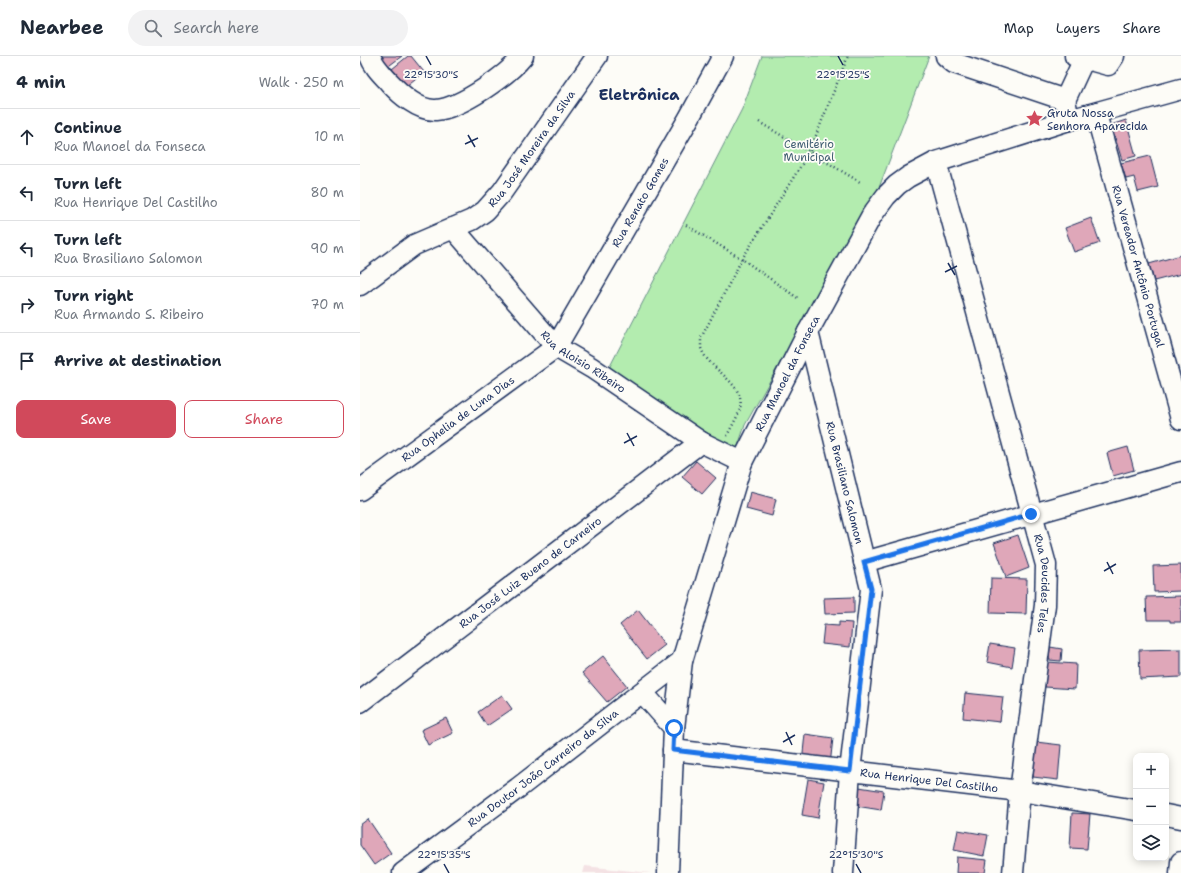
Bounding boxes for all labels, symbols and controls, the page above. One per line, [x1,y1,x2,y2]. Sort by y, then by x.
search box [128,10,408,46]
text: Nearbee [20,15,104,40]
icon: search [142,17,164,39]
text: Search here [174,18,259,38]
text: Map [1004,19,1034,37]
text: Layers [1056,19,1100,37]
text: Share [1122,19,1161,37]
text: 22°15'30"S [404,68,459,81]
text: 22°15'25"S [816,68,870,81]
text: 4 min [16,71,66,93]
text: Walk · 250 m [259,74,344,91]
district label: Eletrônica [598,85,680,105]
street label: Rua José Moreira da Silva [485,87,579,211]
place label: Gruta Nossa Senhora Aparecida [1047,106,1148,134]
place icon: Gruta Nossa Senhora Aparecida [1024,109,1044,129]
text: Continue [54,118,122,138]
icon: ahead [16,126,38,148]
text: 10 m [314,128,344,145]
park label: Cemitério Municipal [784,137,835,165]
text: Rua Manoel da Fonseca [54,138,206,155]
street label: Rua Renato Gomes [608,155,673,250]
text: Turn left [54,174,122,194]
icon: left [16,182,38,204]
text: 80 m [310,184,344,201]
street label: Rua Vereador Antônio Portugal [1108,184,1168,350]
text: Rua Henrique Del Castilho [54,194,218,211]
text: Turn left [54,230,122,250]
icon: left [16,238,38,260]
text: 90 m [310,240,344,257]
text: Rua Brasiliano Salomon [54,250,202,267]
text: Turn right [54,286,134,306]
icon: right [16,294,38,316]
text: 70 m [310,296,344,313]
text: Rua Armando S. Ribeiro [54,306,204,323]
street label: Rua Manoel da Fonseca [752,313,824,434]
street label: Rua Aloisio Ribeiro [537,327,629,397]
icon: arrive [16,350,38,372]
text: Arrive at destination [54,351,222,371]
street label: Rua Ophelia de Luna Dias [398,373,518,465]
button: Save [16,400,176,438]
button: Share [184,400,344,438]
street label: Rua Brasiliano Salomon [822,420,867,546]
route end [1022,505,1040,523]
street label: Rua José Luiz Bueno de Carneiro [456,513,605,632]
street label: Rua Deucides Teles [1030,532,1053,634]
street label: Rua Doutor João Carneiro da Silva [465,706,622,831]
route start [665,719,683,737]
map controls [1133,753,1169,861]
button: + [1133,753,1169,789]
street label: Rua Henrique Del Castilho [859,765,999,796]
button: − [1133,789,1169,825]
button: layers [1133,825,1169,861]
text: 22°15'35"S [417,848,471,861]
text: 22°15'30"S [829,848,884,861]

